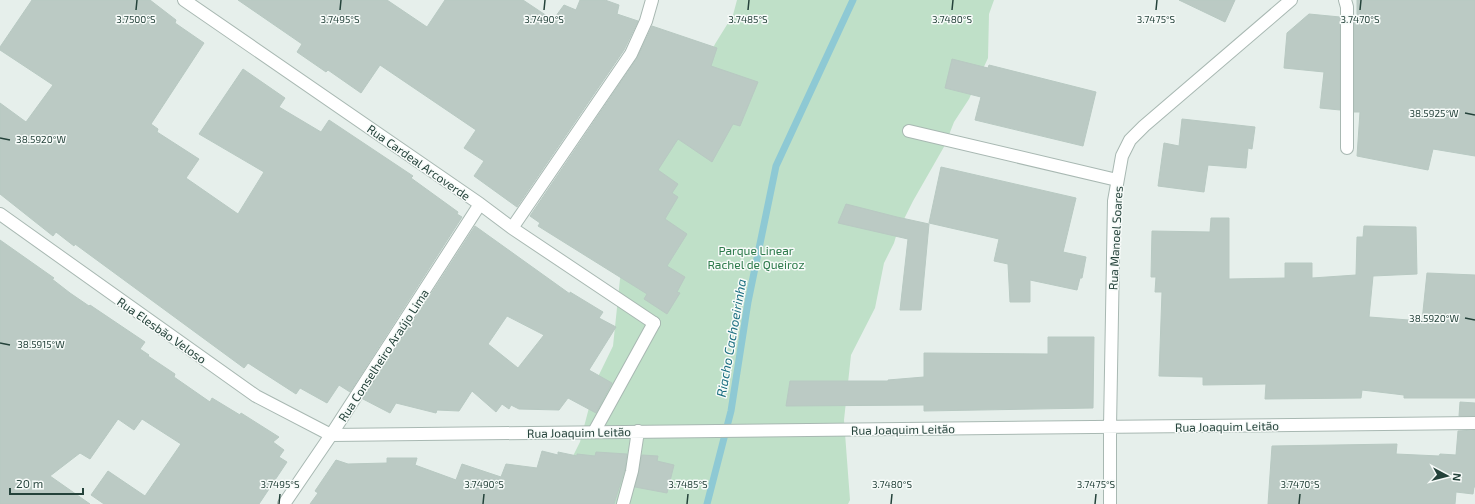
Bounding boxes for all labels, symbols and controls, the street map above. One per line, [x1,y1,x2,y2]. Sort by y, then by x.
text: 3.7500°S [116,13,156,25]
text: 3.7495°S [320,13,360,25]
text: 3.7490°S [524,13,564,25]
text: 3.7485°S [728,13,768,25]
text: 3.7480°S [932,13,972,25]
text: 3.7475°S [1137,13,1176,25]
text: 3.7470°S [1340,13,1380,25]
text: 38.5925°W [1409,107,1459,119]
street label: Rua Cardeal Arcoverde [365,121,473,203]
text: 38.5920°W [16,133,66,145]
street label: Rua Manoel Soares [1105,186,1125,290]
park label: Parque Linear Rachel de Queiroz [707,243,805,272]
water label: Riacho Cachoeirinha [713,278,749,398]
street label: Rua Conselheiro Araújo Lima [335,286,432,424]
street label: Rua Elesbão Veloso [115,294,209,366]
text: 38.5920°W [1409,312,1459,324]
text: 38.5915°W [17,338,65,350]
street label: Rua Joaquim Leitão [1175,418,1279,434]
street label: Rua Joaquim Leitão [851,421,955,437]
street label: Rua Joaquim Leitão [527,424,631,440]
north arrow [1427,456,1467,496]
scale bar [10,470,83,496]
text: N [1450,473,1464,482]
text: 20 m [16,476,43,490]
text: 3.7495°S [260,478,300,490]
text: 3.7490°S [464,478,504,490]
text: 3.7485°S [668,478,708,490]
text: 3.7480°S [872,478,912,490]
text: 3.7475°S [1077,478,1116,490]
text: 3.7470°S [1280,478,1320,490]

